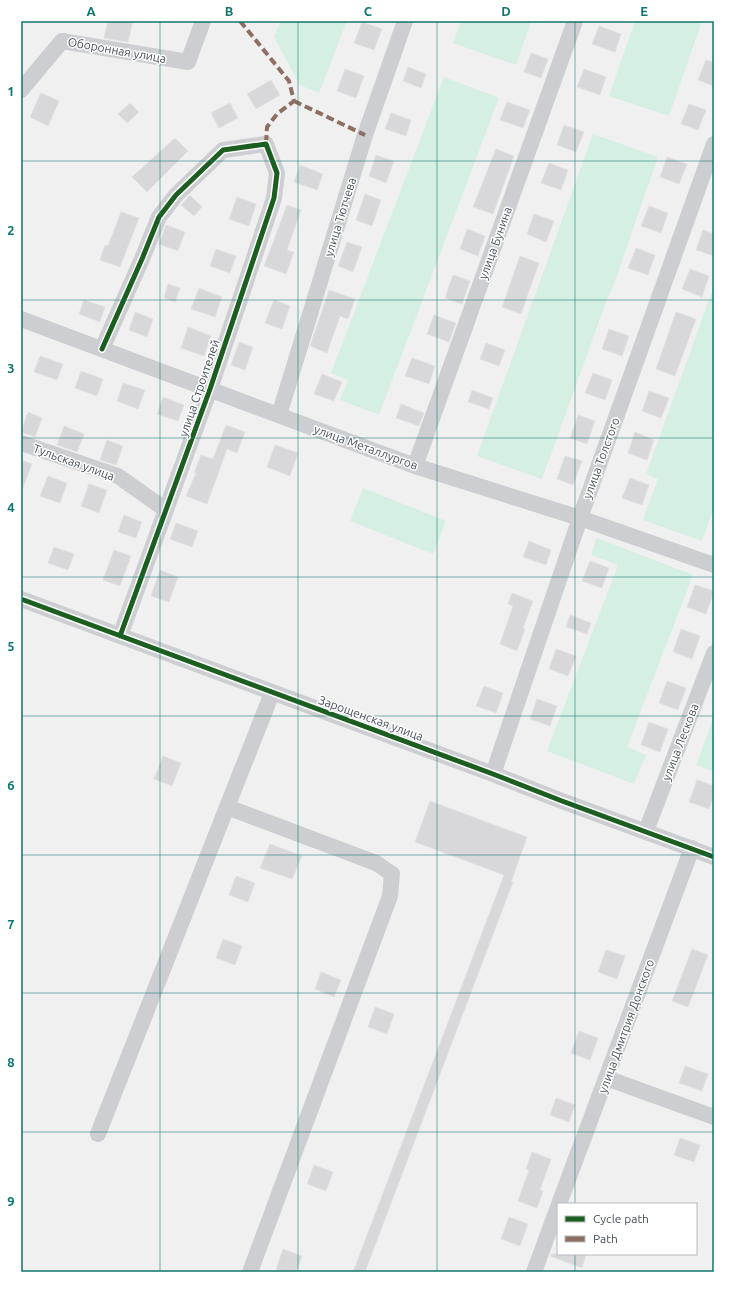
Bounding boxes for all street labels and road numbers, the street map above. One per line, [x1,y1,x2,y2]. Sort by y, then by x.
street label: Оборонная улица [67,35,167,65]
street label: улица Тютчева [322,176,358,258]
street label: улица Бунина [476,205,514,281]
street label: улица Строителей [176,338,222,438]
street label: улица Толстого [580,416,622,500]
street label: улица Металлургов [312,422,420,472]
street label: Тульская улица [32,441,116,483]
street label: Зарощенская улица [317,693,425,743]
street label: улица Лескова [659,701,701,783]
street label: улица Дмитрия Донского [596,957,656,1095]

